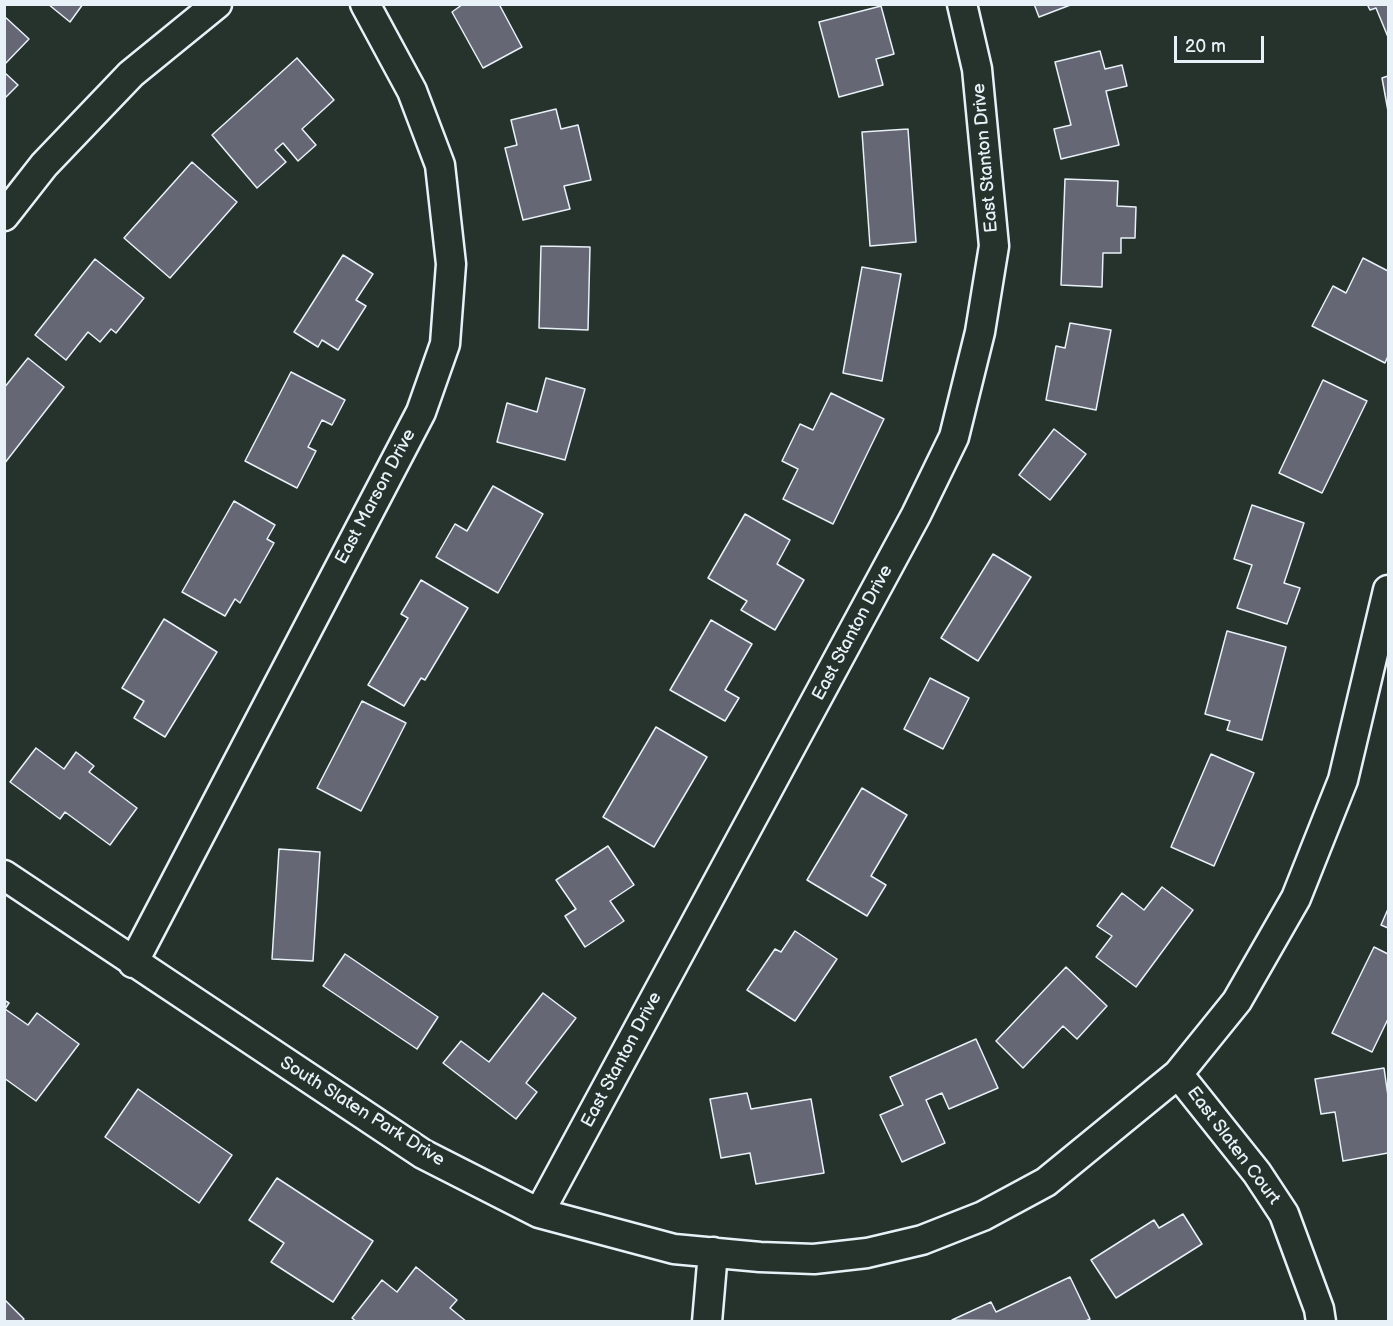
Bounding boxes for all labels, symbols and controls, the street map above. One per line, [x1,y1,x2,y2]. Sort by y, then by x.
scale bar [1177,24,1267,62]
text: 20 m [1185,36,1226,57]
street label: East Stanton Drive [969,82,1003,234]
street label: East Marson Drive [331,426,421,568]
street label: East Stanton Drive [808,562,898,704]
street label: East Stanton Drive [577,989,667,1131]
street label: South Slaten Park Drive [276,1052,448,1172]
street label: East Slaten Court [1182,1083,1284,1209]

